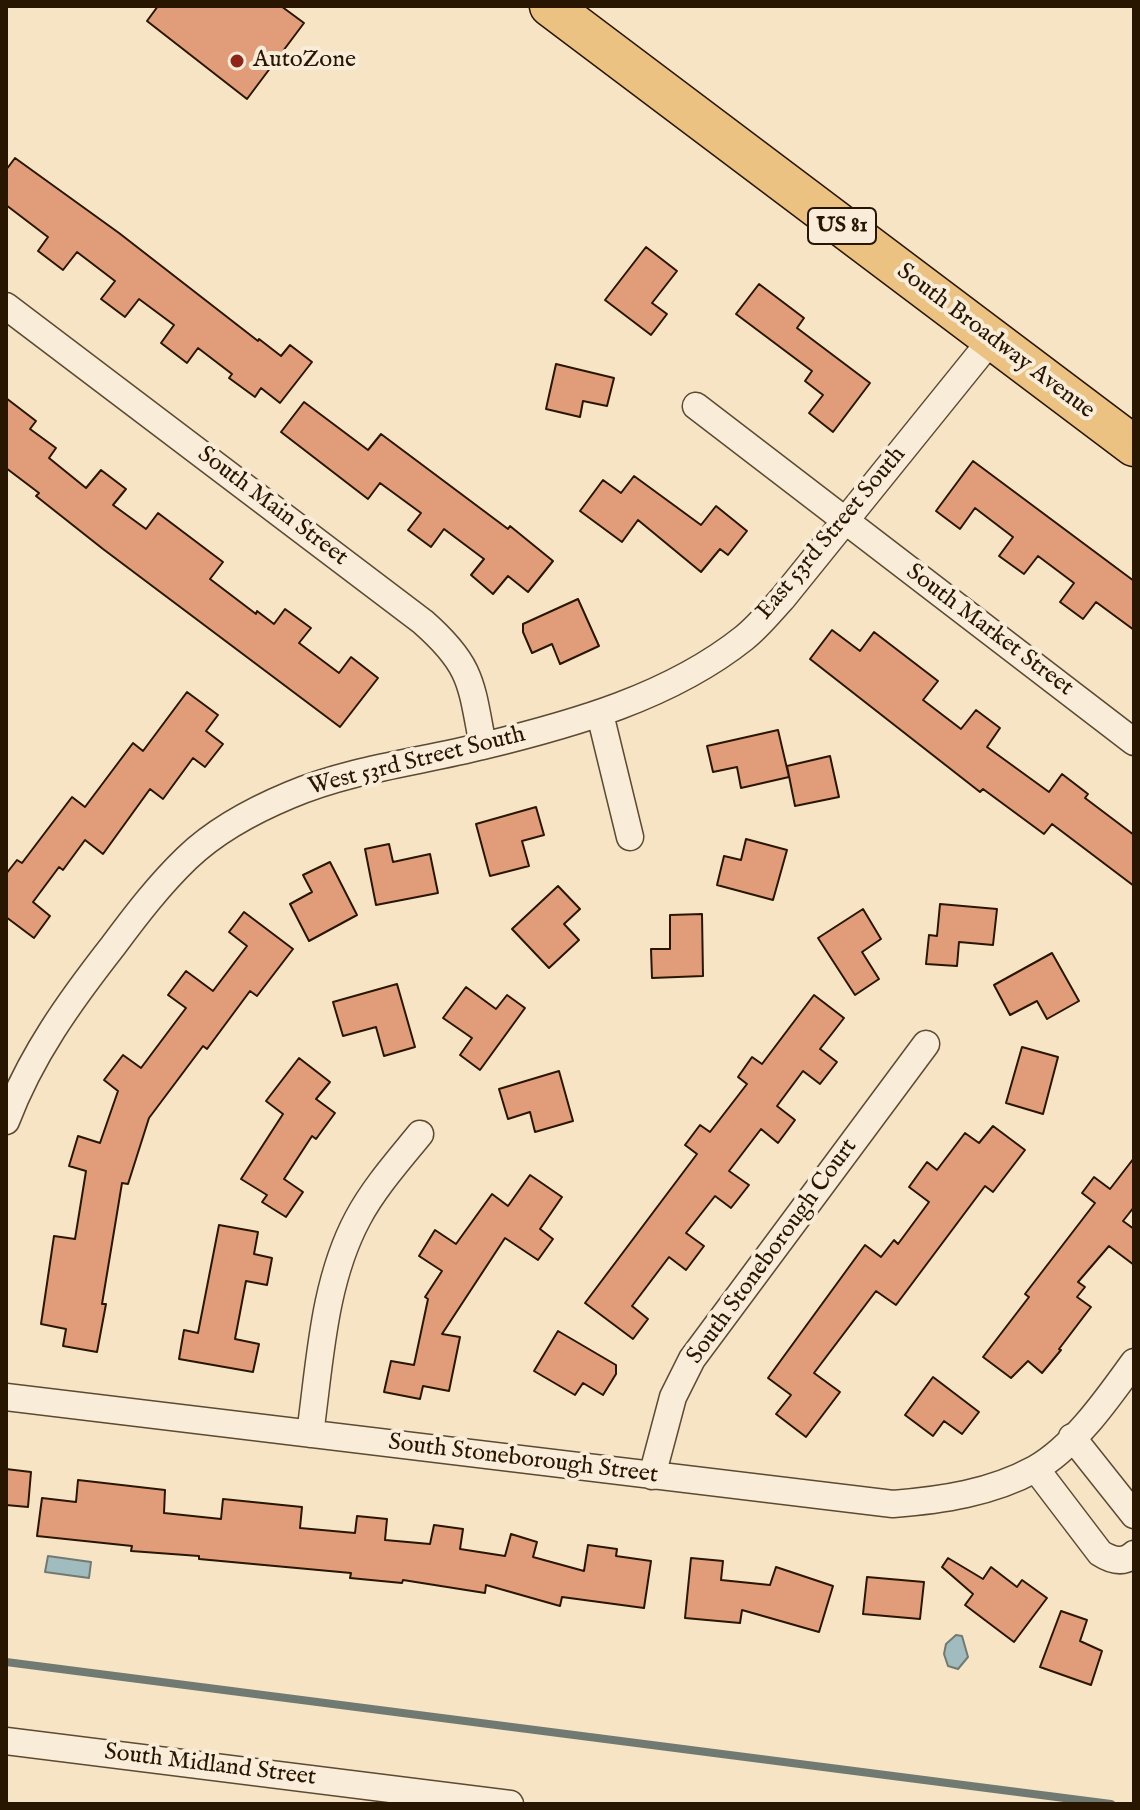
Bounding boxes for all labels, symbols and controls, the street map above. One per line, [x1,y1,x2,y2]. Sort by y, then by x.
place label: AutoZone [253,47,356,75]
marker: AutoZone [228,52,246,70]
road number: US 81 [808,208,876,244]
street label: South Broadway Avenue [890,258,1100,426]
street label: South Main Street [191,441,353,573]
street label: East 53rd Street South [751,442,913,626]
street label: South Market Street [900,559,1078,703]
street label: West 53rd Street South [306,721,528,803]
street label: South Stoneborough Court [682,1134,864,1370]
street label: South Stoneborough Street [387,1429,659,1491]
street label: South Midland Street [103,1739,317,1793]

